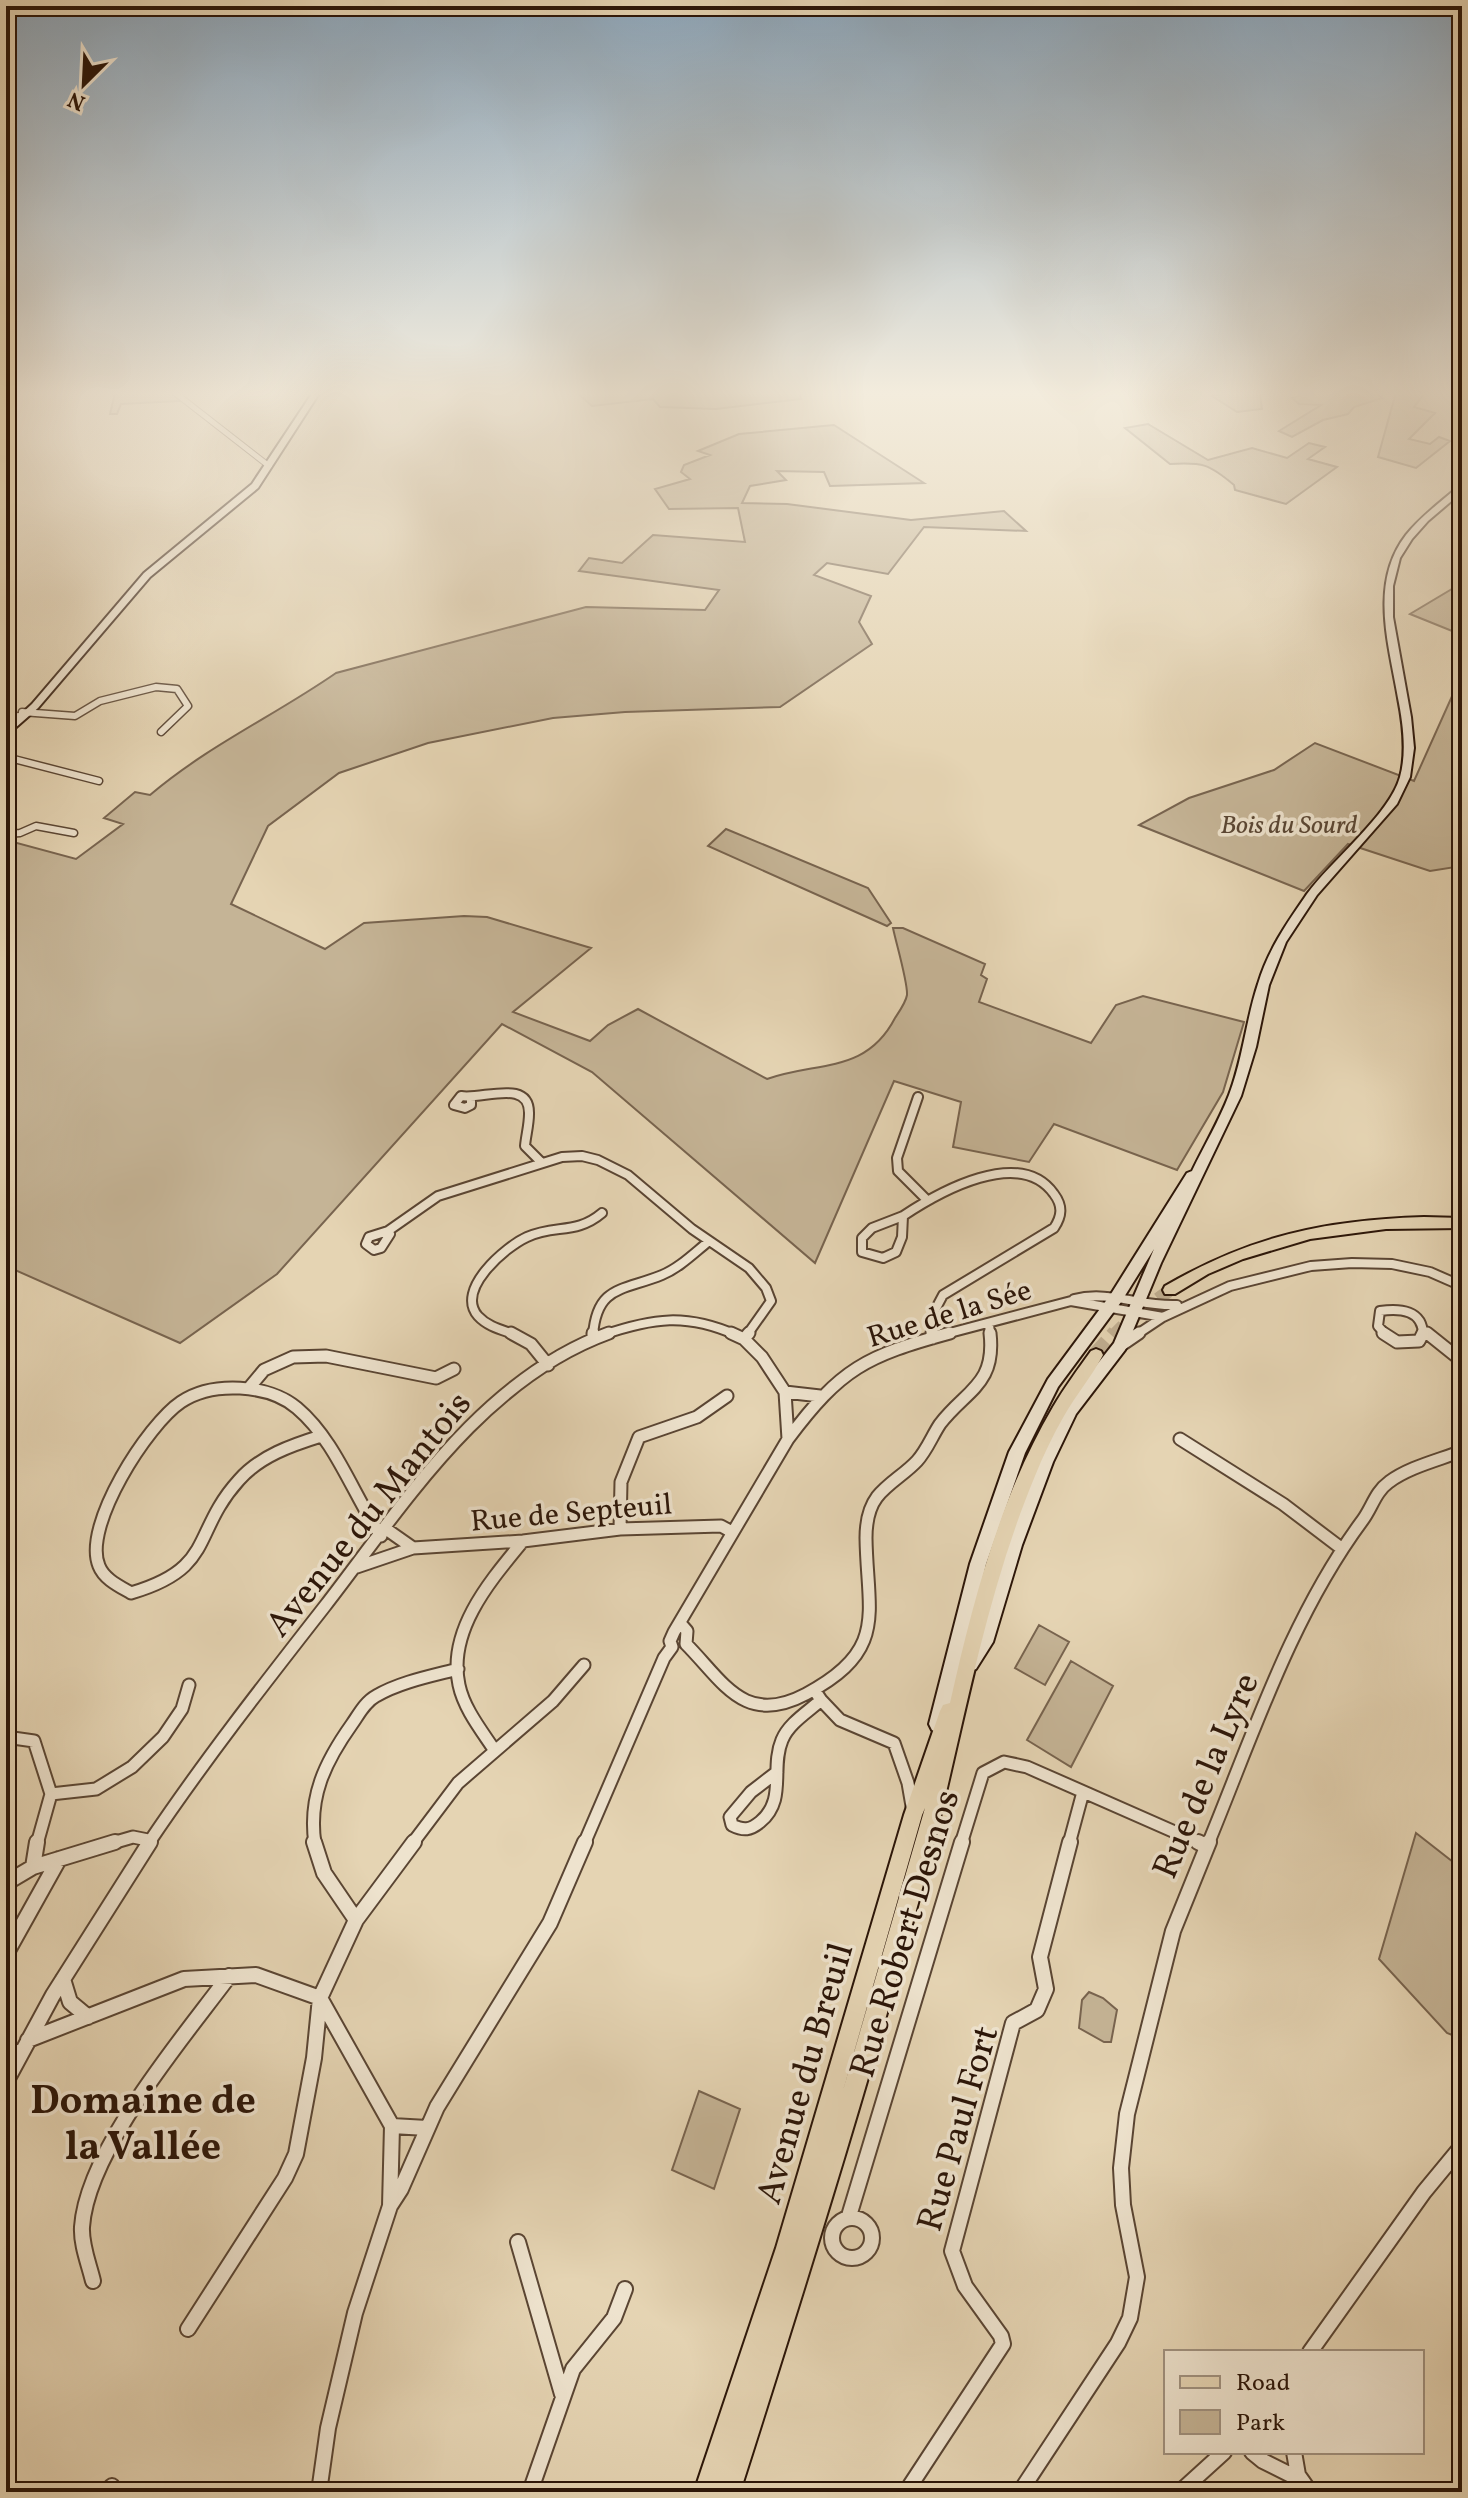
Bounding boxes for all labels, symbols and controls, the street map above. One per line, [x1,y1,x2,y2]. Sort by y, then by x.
north arrow [44,44,124,124]
text: N [63,83,90,117]
park label: Bois du Sourd [1220,808,1358,844]
street label: Rue de la Sée [862,1270,1037,1360]
street label: Avenue du Mantois [255,1382,485,1649]
street label: Rue de Septeuil [469,1484,674,1544]
street label: Rue de la Lyre [1142,1666,1273,1887]
street label: Rue Robert Desnos [839,1784,974,2084]
street label: Avenue du Breuil [746,1938,868,2210]
street label: Rue Paul Fort [907,2021,1013,2238]
district label: Domaine de la Vallée [30,2075,256,2177]
legend [1164,2350,1424,2454]
text: Road [1236,2367,1290,2401]
text: Park [1236,2407,1285,2441]

